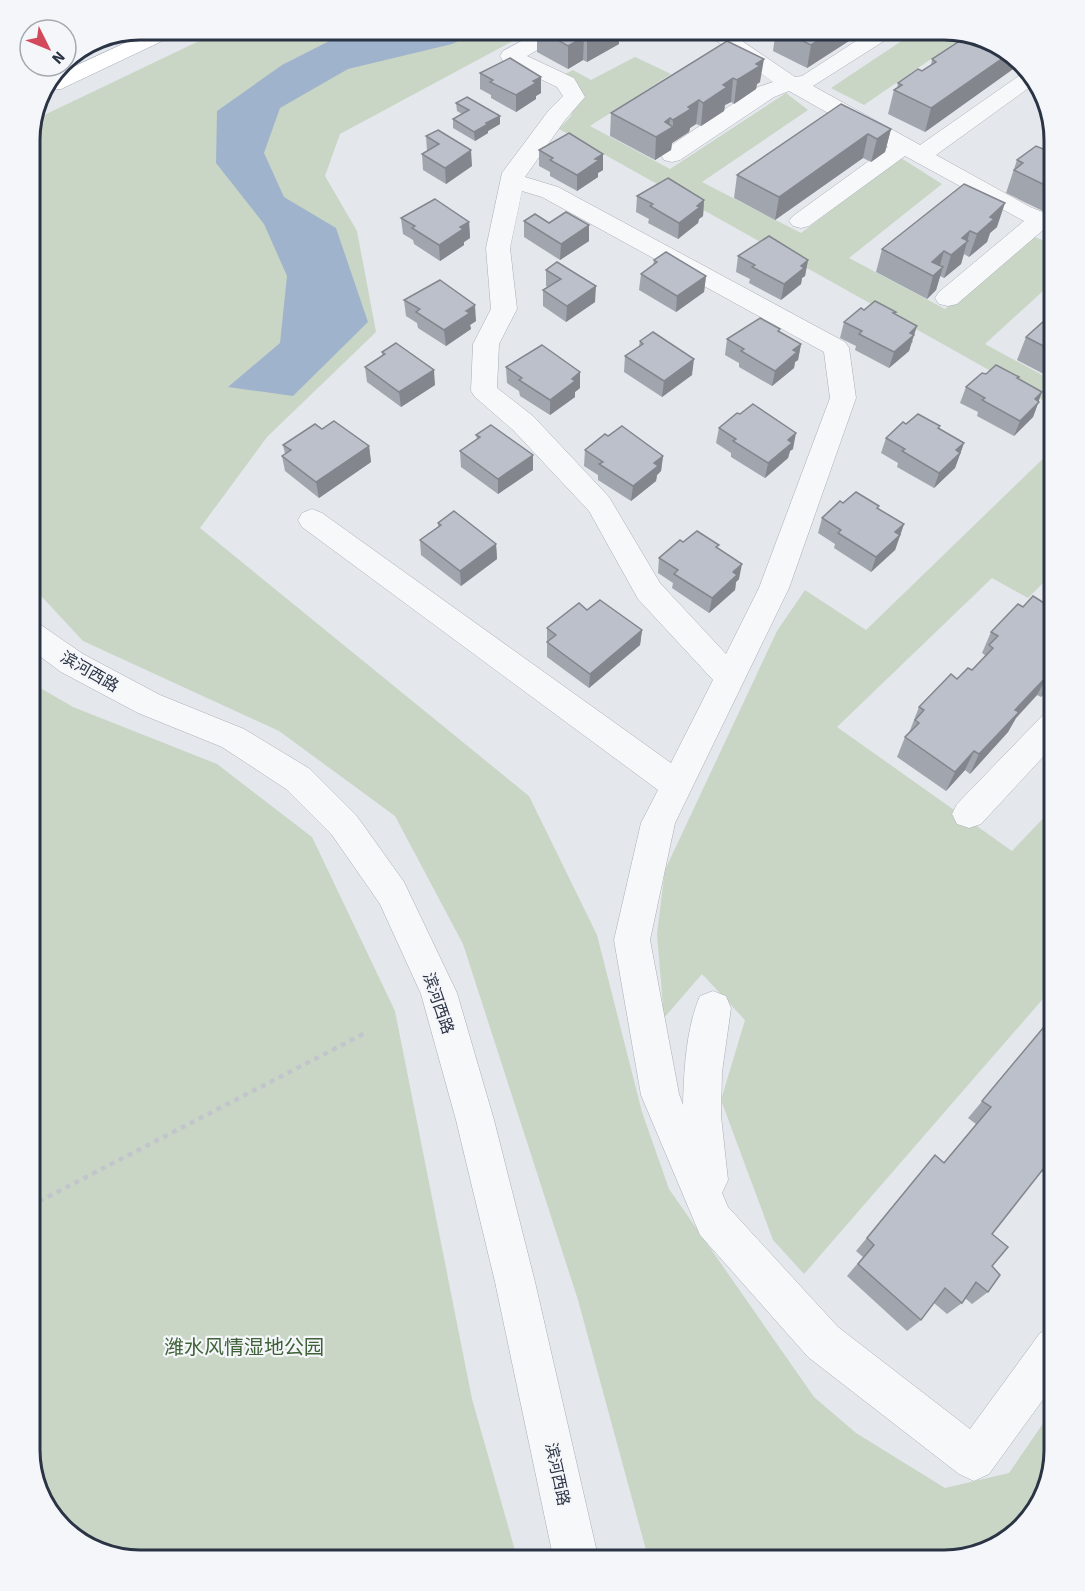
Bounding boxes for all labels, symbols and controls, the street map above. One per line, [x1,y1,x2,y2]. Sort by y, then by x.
north arrow [18,18,78,78]
text: N [47,46,70,69]
street label: 滨河西路 [56,646,123,697]
street label: 滨河西路 [417,969,459,1037]
park label: 潍水风情湿地公园 [164,1334,324,1362]
street label: 滨河西路 [540,1441,574,1508]

